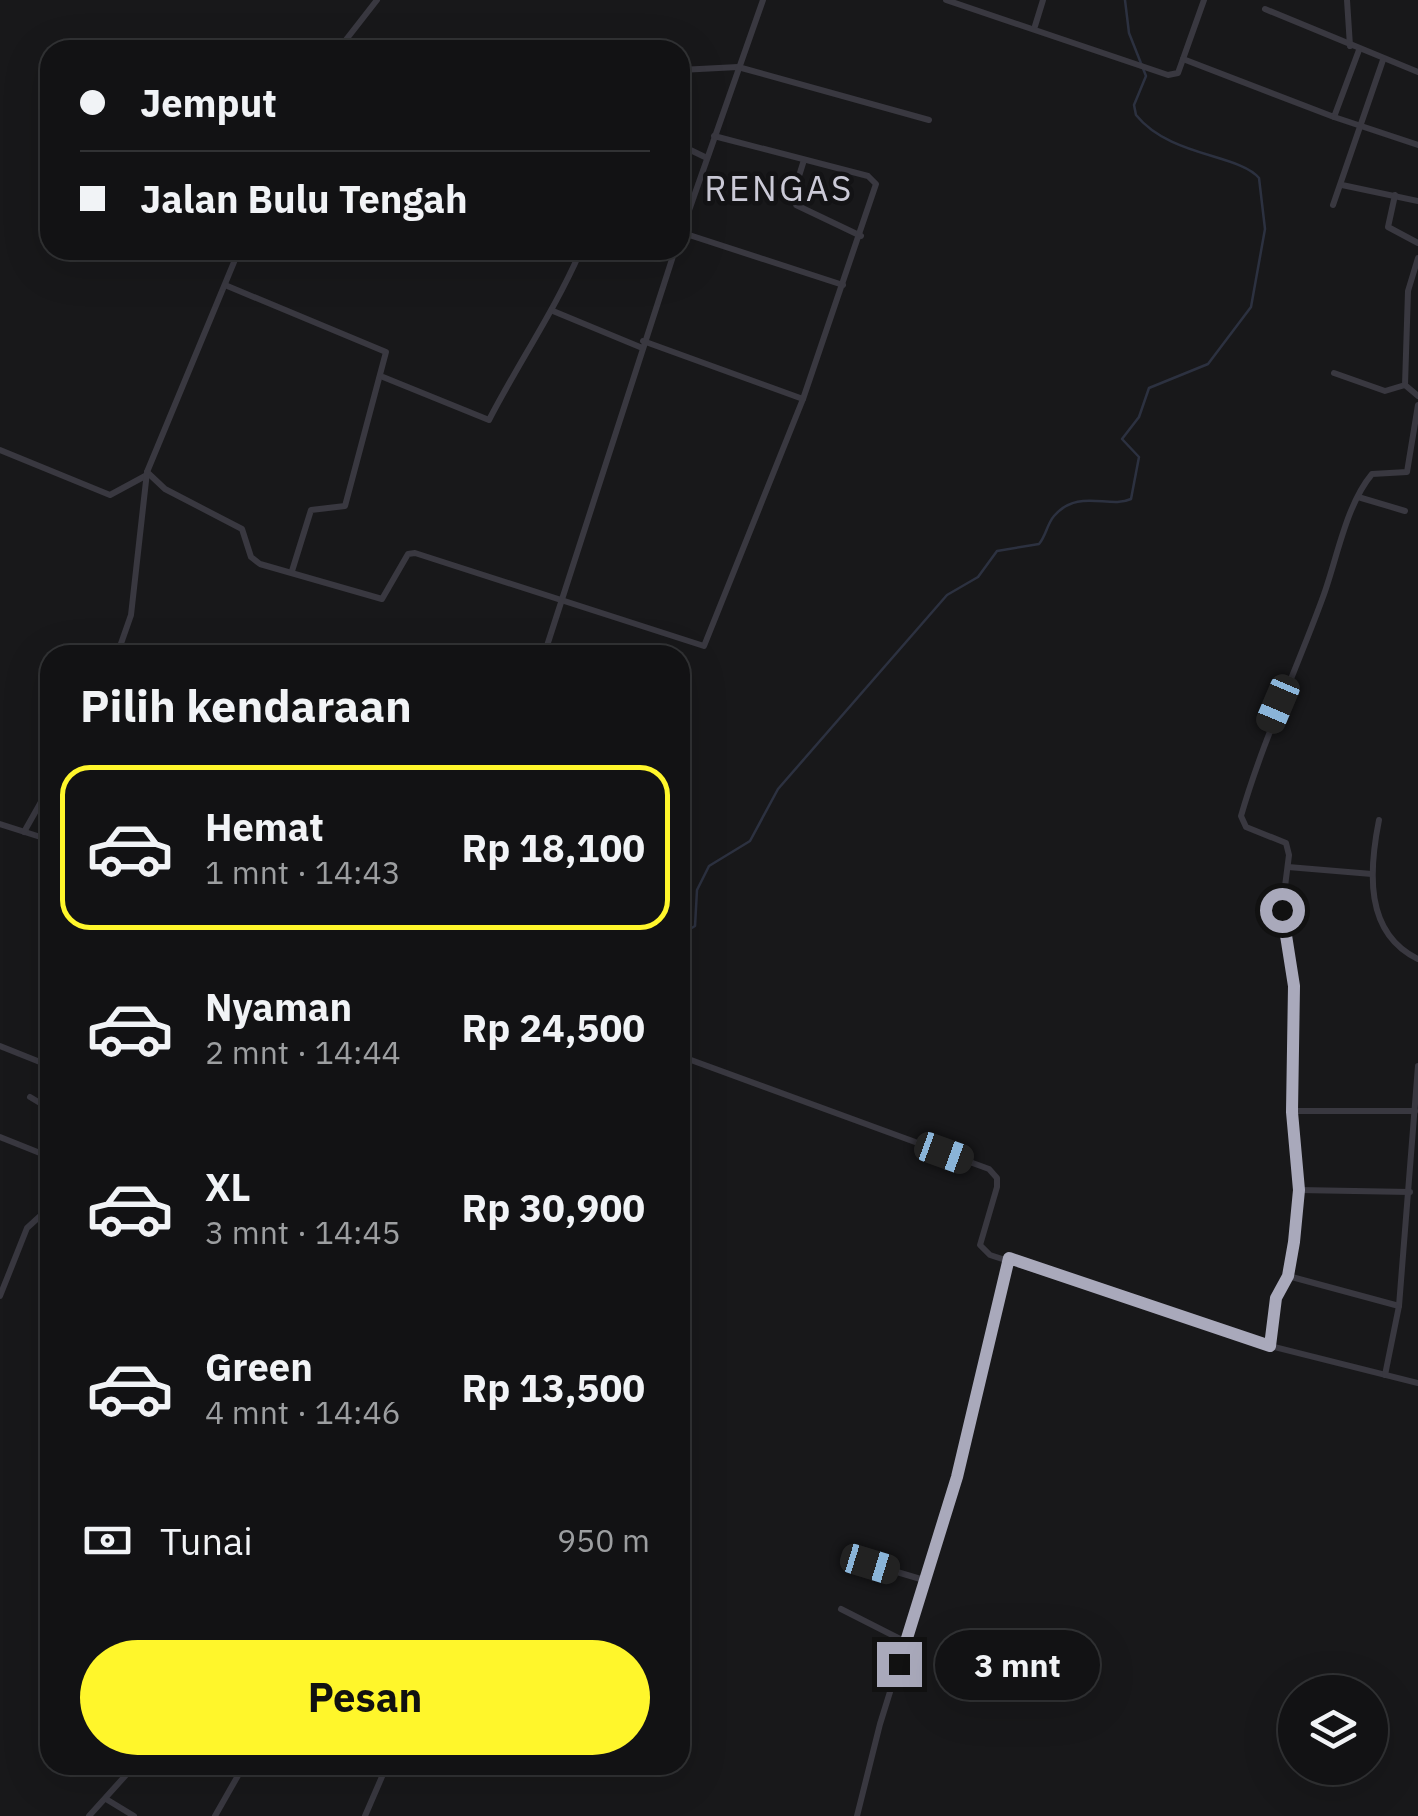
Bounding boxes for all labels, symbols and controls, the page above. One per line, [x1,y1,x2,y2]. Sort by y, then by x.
text: Jemput [140,78,277,127]
district label: RENGAS [704,165,854,211]
text: Jalan Bulu Tengah [140,174,468,223]
car [1252,671,1304,737]
text: Pilih kendaraan [80,676,412,734]
text: Hemat [205,802,324,851]
icon: car [85,803,175,893]
text: Rp 18,100 [462,823,645,872]
text: 1 mnt · 14:43 [205,851,401,893]
route start [1260,888,1305,933]
text: Nyaman [205,982,352,1031]
icon: car [85,983,175,1073]
text: Rp 24,500 [462,1003,645,1052]
text: 2 mnt · 14:44 [205,1031,401,1073]
car [911,1129,977,1177]
text: XL [205,1162,251,1211]
icon: car [85,1163,175,1253]
text: Rp 30,900 [462,1183,645,1232]
text: 3 mnt · 14:45 [205,1211,401,1253]
text: Green [205,1342,313,1391]
icon: car [85,1343,175,1433]
text: Rp 13,500 [462,1363,645,1412]
text: 4 mnt · 14:46 [205,1391,401,1433]
icon: cash [80,1513,135,1568]
text: Tunai [160,1516,253,1565]
text: 950 m [557,1519,650,1561]
car [837,1541,903,1587]
callout: 3 mnt [934,1629,1099,1699]
button: Pesan [80,1640,650,1755]
route end [877,1642,922,1687]
text: 3 mnt [974,1644,1061,1686]
map controls [1278,1675,1388,1785]
button: layers [1278,1675,1388,1785]

